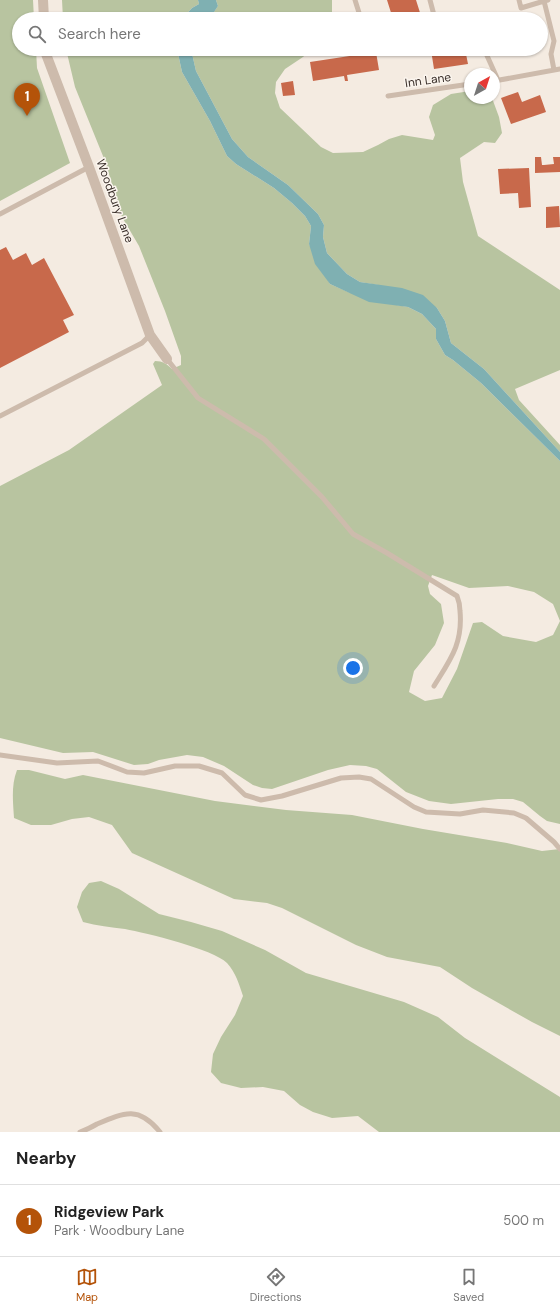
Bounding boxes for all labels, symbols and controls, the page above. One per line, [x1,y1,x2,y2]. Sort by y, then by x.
search box [12,12,548,56]
icon: search [26,23,48,45]
text: Search here [58,24,141,44]
north arrow [464,68,500,104]
street label: Inn Lane [404,69,452,91]
pin: 1 [14,83,40,116]
street label: Woodbury Lane [92,157,138,245]
your location [343,658,363,678]
text: Nearby [16,1147,76,1169]
text: Ridgeview Park [54,1202,164,1222]
text: 1 [27,1212,31,1229]
text: 500 m [503,1212,544,1229]
text: Park · Woodbury Lane [54,1222,185,1239]
tab: Map [76,1266,98,1304]
tab: Directions [250,1266,302,1304]
tab: Saved [453,1266,484,1304]

